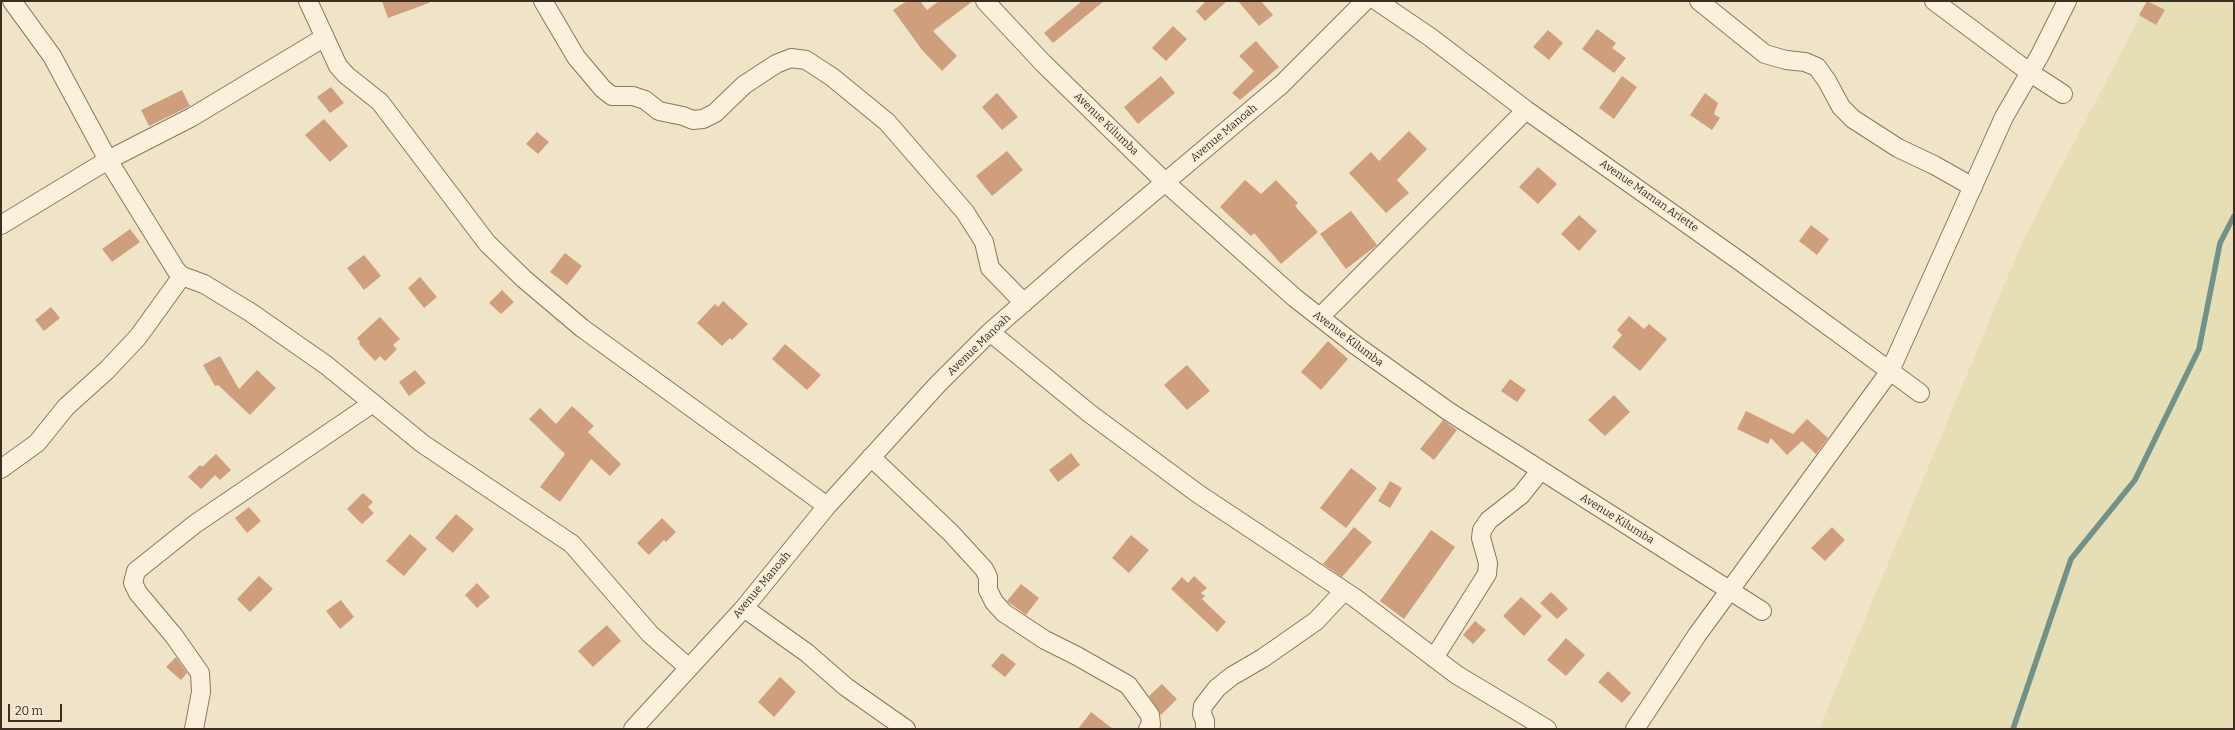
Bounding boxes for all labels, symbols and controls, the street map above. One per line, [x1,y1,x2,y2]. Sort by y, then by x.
street label: Avenue Kilumba [1071,90,1141,158]
street label: Avenue Manoah [1188,101,1260,165]
street label: Avenue Maman Ariette [1597,157,1701,235]
street label: Avenue Kilumba [1310,308,1386,370]
street label: Avenue Manoah [945,312,1013,378]
street label: Avenue Kilumba [1578,491,1656,547]
street label: Avenue Manoah [730,549,794,621]
scale bar [10,696,64,722]
text: 20 m [15,704,43,718]

